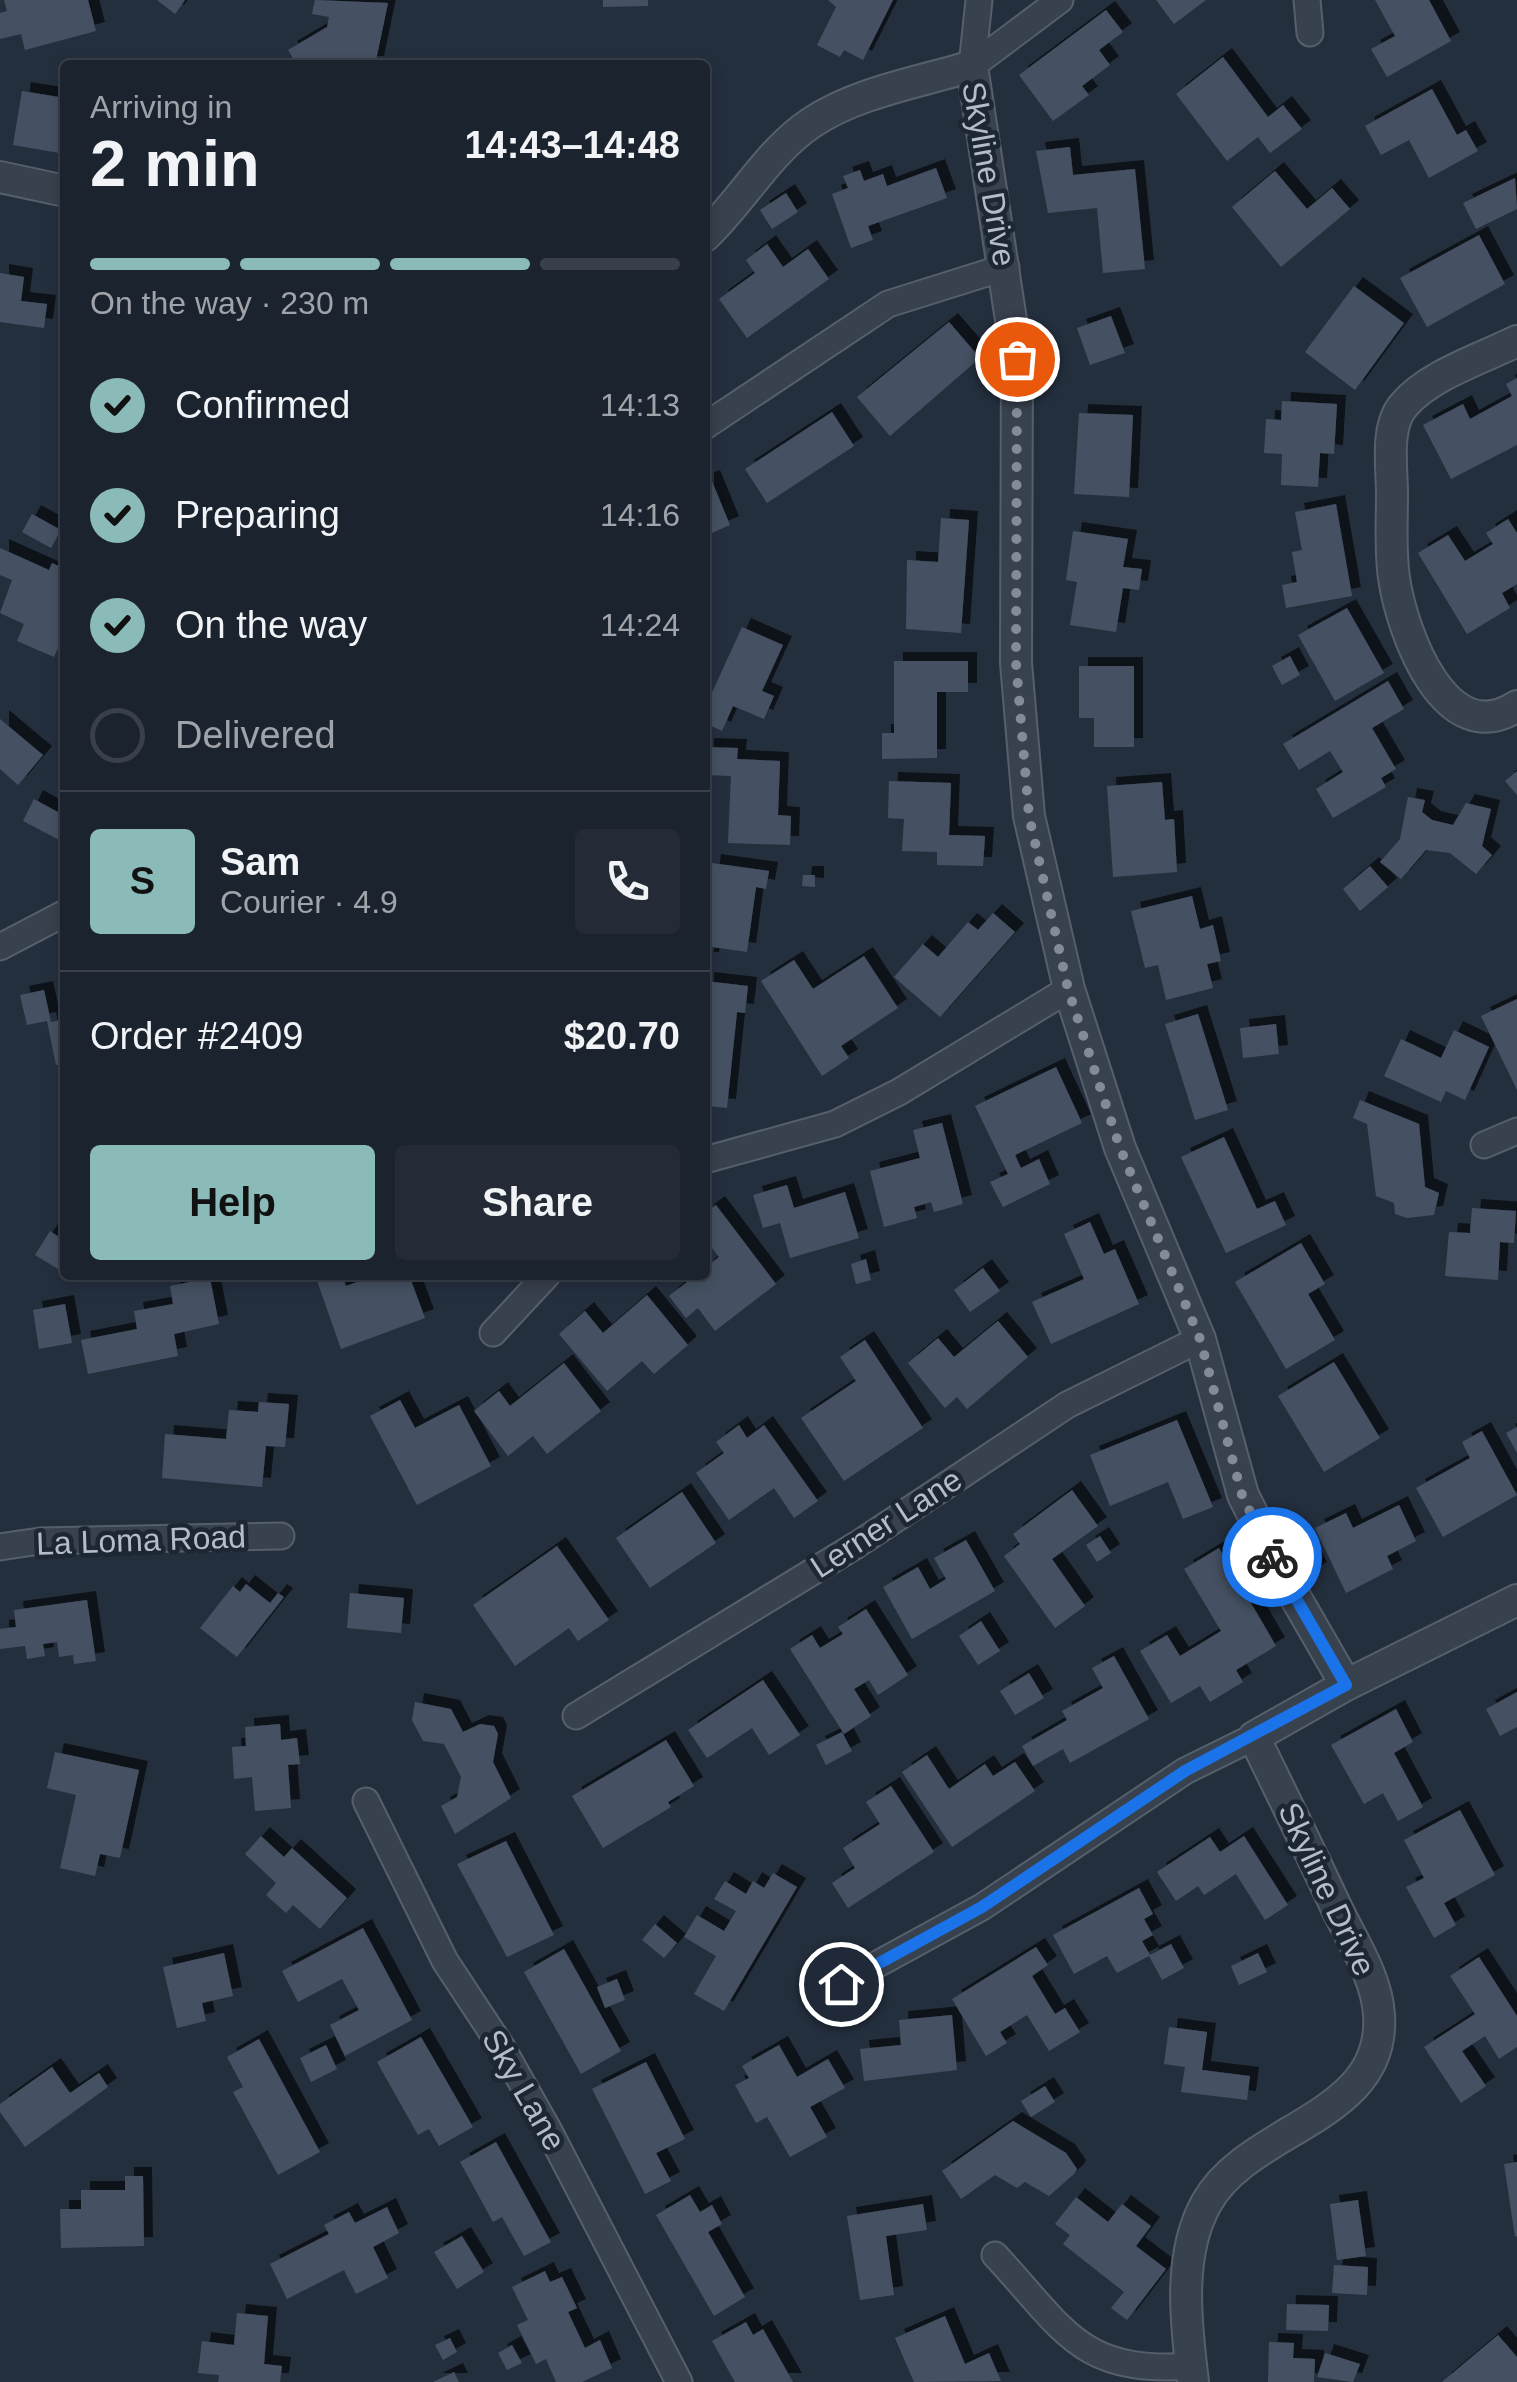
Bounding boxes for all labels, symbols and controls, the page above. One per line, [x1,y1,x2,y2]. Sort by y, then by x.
street label: Skyline Drive [955,79,1023,269]
text: Arriving in [90,89,232,125]
text: 14:43–14:48 [464,124,680,166]
text: 2 min [90,127,260,200]
text: On the way · 230 m [90,285,369,321]
pin [975,317,1060,402]
icon: bag [990,332,1045,387]
icon: check [90,378,145,433]
text: Confirmed [175,384,350,426]
text: 14:13 [600,387,680,423]
icon: check [90,488,145,543]
text: Preparing [175,494,340,536]
text: 14:16 [600,497,680,533]
icon: check [90,598,145,653]
text: On the way [175,604,367,646]
text: 14:24 [600,607,680,643]
text: Delivered [175,714,336,756]
button: phone [575,829,680,934]
text: Sam [220,841,300,883]
text: S [130,860,155,902]
text: Courier · 4.9 [220,884,398,920]
text: Order #2409 [90,1015,303,1057]
text: $20.70 [564,1015,680,1057]
button: Help [90,1145,375,1260]
button: Share [395,1145,680,1260]
street label: Lerner Lane [804,1461,968,1585]
courier [1222,1507,1322,1607]
street label: La Loma Road [35,1518,247,1562]
icon: bike [1245,1530,1300,1585]
street label: Skyline Drive [1271,1797,1383,1981]
pin [799,1942,884,2027]
icon: home [814,1957,869,2012]
street label: Sky Lane [475,2023,573,2157]

